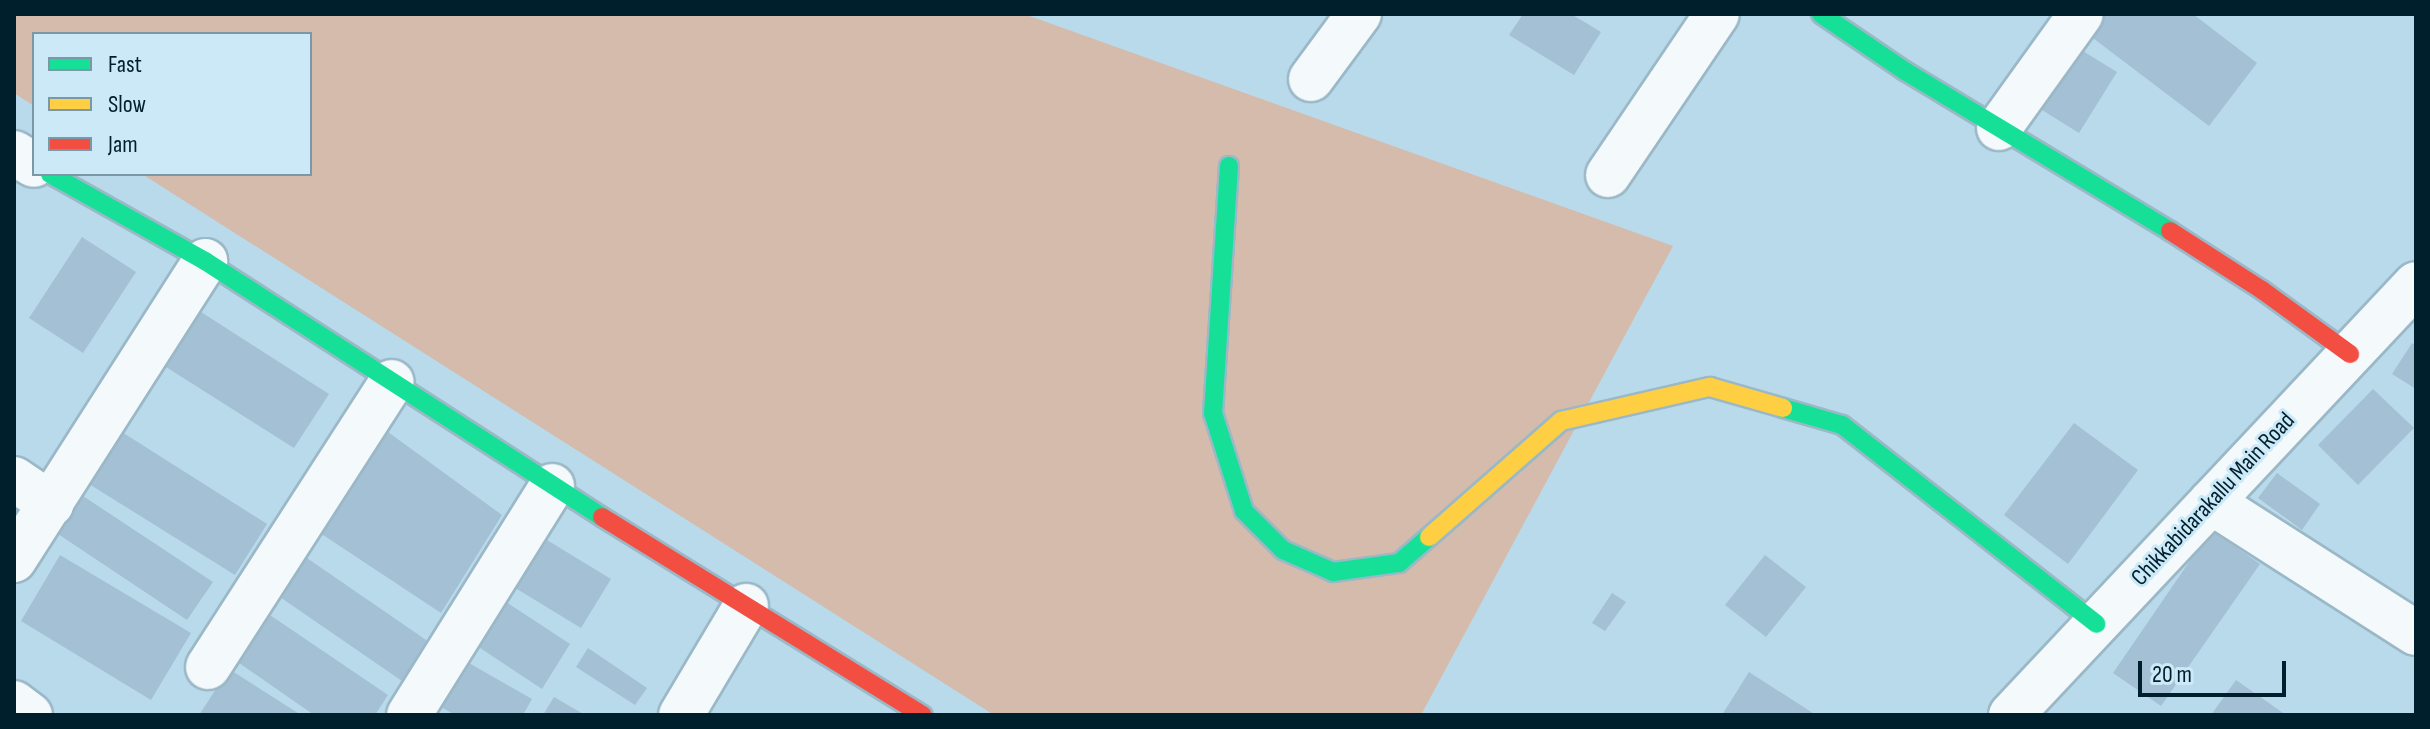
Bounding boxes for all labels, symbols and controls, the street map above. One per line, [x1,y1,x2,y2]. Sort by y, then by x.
legend [32,32,312,176]
text: Fast [108,50,142,79]
text: Slow [108,90,146,119]
text: Jam [108,130,138,159]
street label: Chikkabidarakallu Main Road [2125,406,2301,592]
scale bar [2142,645,2290,695]
text: 20 m [2152,660,2192,689]

